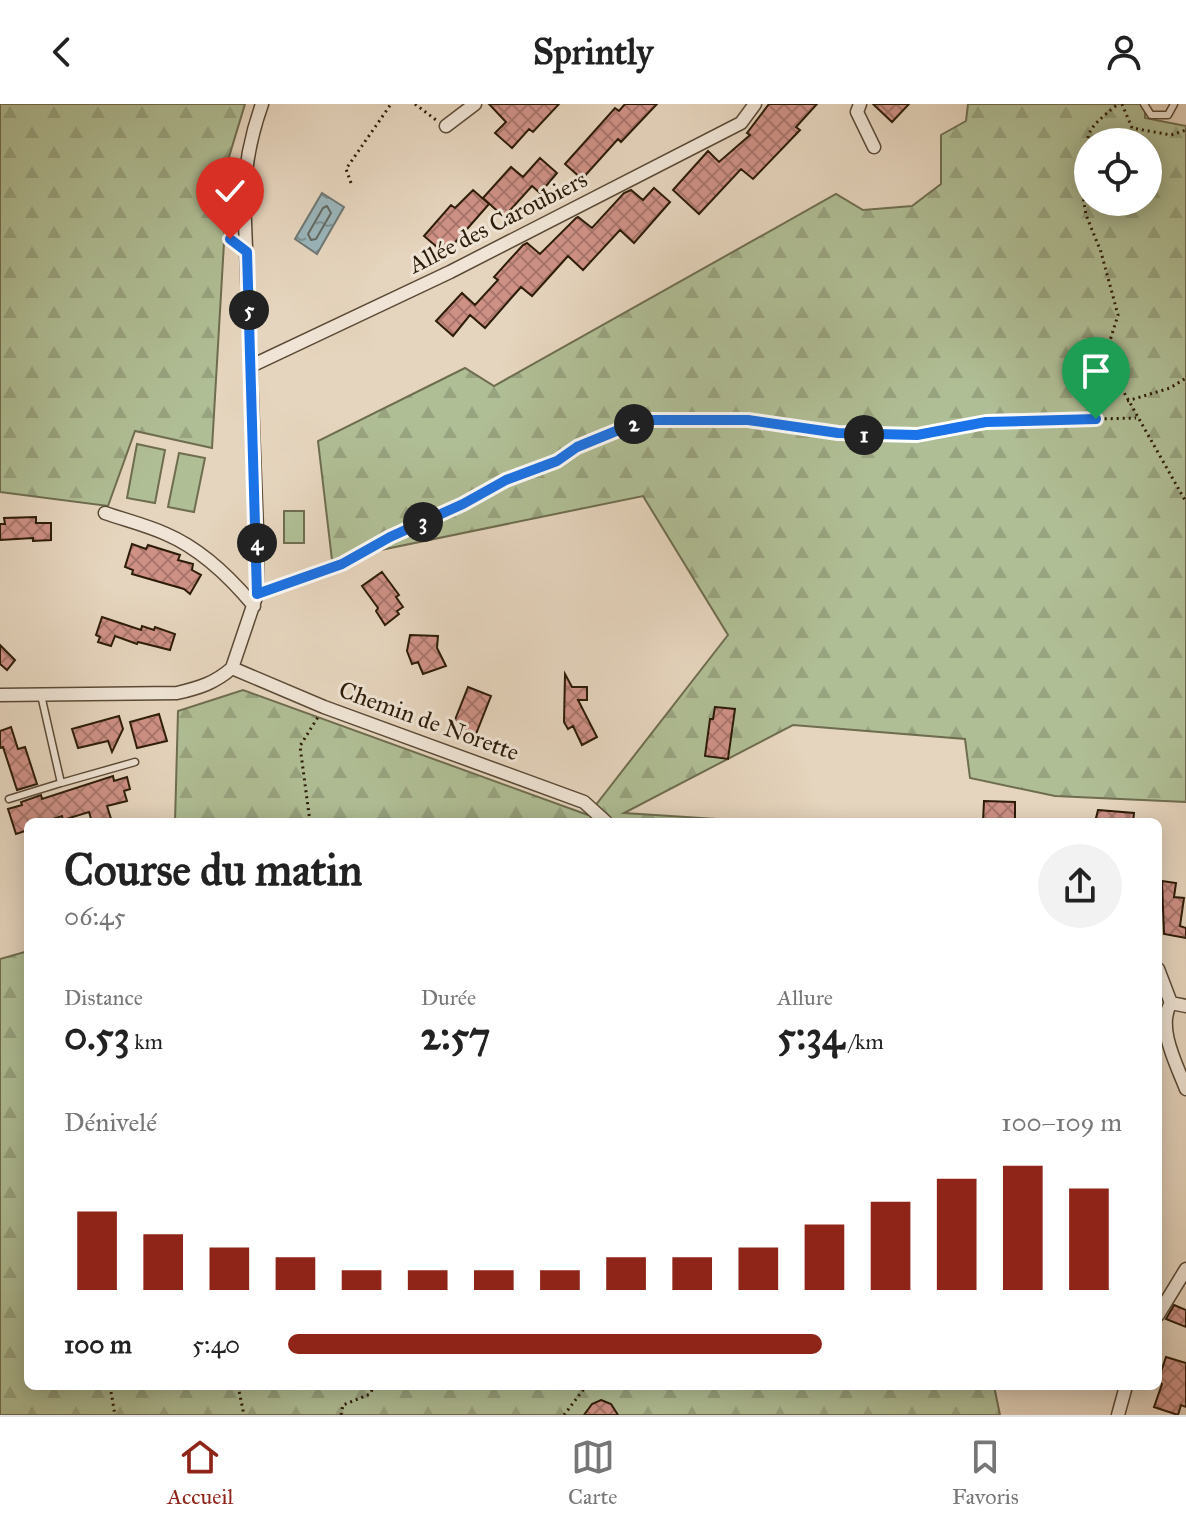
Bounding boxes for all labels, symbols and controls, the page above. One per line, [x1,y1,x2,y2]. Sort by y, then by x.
icon: back [40,30,84,74]
text: Sprintly [533,30,653,74]
icon: person [1102,30,1146,74]
map controls [1074,128,1162,216]
button: locate [1074,128,1162,216]
pin [196,157,264,239]
street label: Allée des Caroubiers [403,164,592,280]
icon: check [208,169,252,213]
pin: 5 [229,290,269,330]
text: 5 [244,296,254,323]
pin [1062,337,1130,419]
icon: arrive [1074,349,1118,393]
pin: 2 [614,404,654,444]
text: 2 [629,410,639,437]
pin: 1 [844,415,884,455]
text: 1 [860,421,868,448]
pin: 3 [403,502,443,542]
text: 3 [419,508,427,535]
pin: 4 [237,523,277,563]
text: 4 [251,529,263,556]
street label: Chemin de Norette [335,674,523,768]
text: Course du matin [64,843,362,897]
button: share [1038,844,1122,928]
text: 06:45 [64,900,126,932]
text: Distance [64,984,143,1011]
text: Durée [421,984,476,1011]
text: Allure [777,984,833,1011]
text: 0.53 [64,1011,130,1060]
text: 2:57 [421,1011,490,1060]
text: 5:34 [777,1011,844,1060]
text: km [130,1028,163,1055]
text: /km [844,1028,884,1055]
text: Dénivelé [64,1106,157,1138]
text: 100–109 m [1001,1106,1122,1138]
text: 100 m [64,1328,132,1360]
text: 5:40 [192,1328,240,1360]
tab: Accueil [167,1435,233,1510]
tab: Carte [568,1435,617,1510]
tab: Favoris [952,1435,1019,1510]

